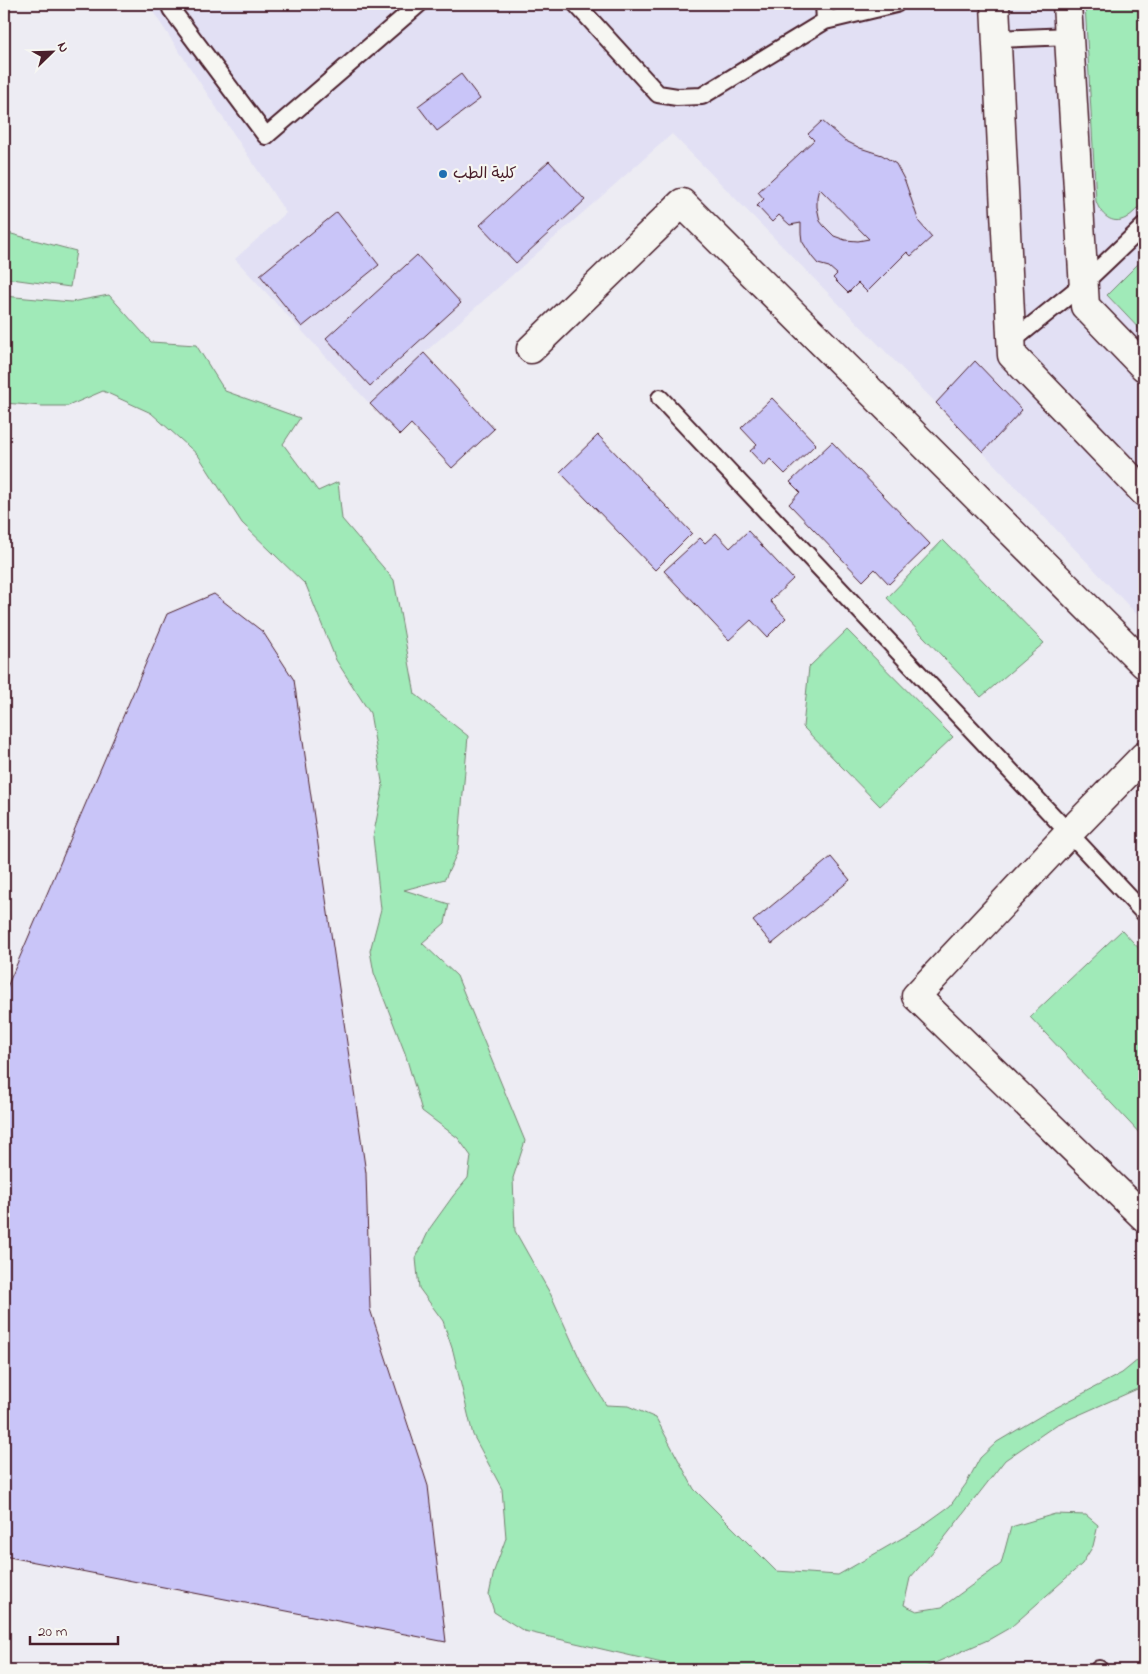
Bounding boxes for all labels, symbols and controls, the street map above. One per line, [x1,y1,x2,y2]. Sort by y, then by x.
north arrow [28,28,78,78]
text: N [51,39,74,56]
place label: كلية الطب [453,162,517,186]
marker: كلية الطب [437,168,449,180]
scale bar [30,1614,118,1646]
text: 20 m [38,1621,68,1643]

